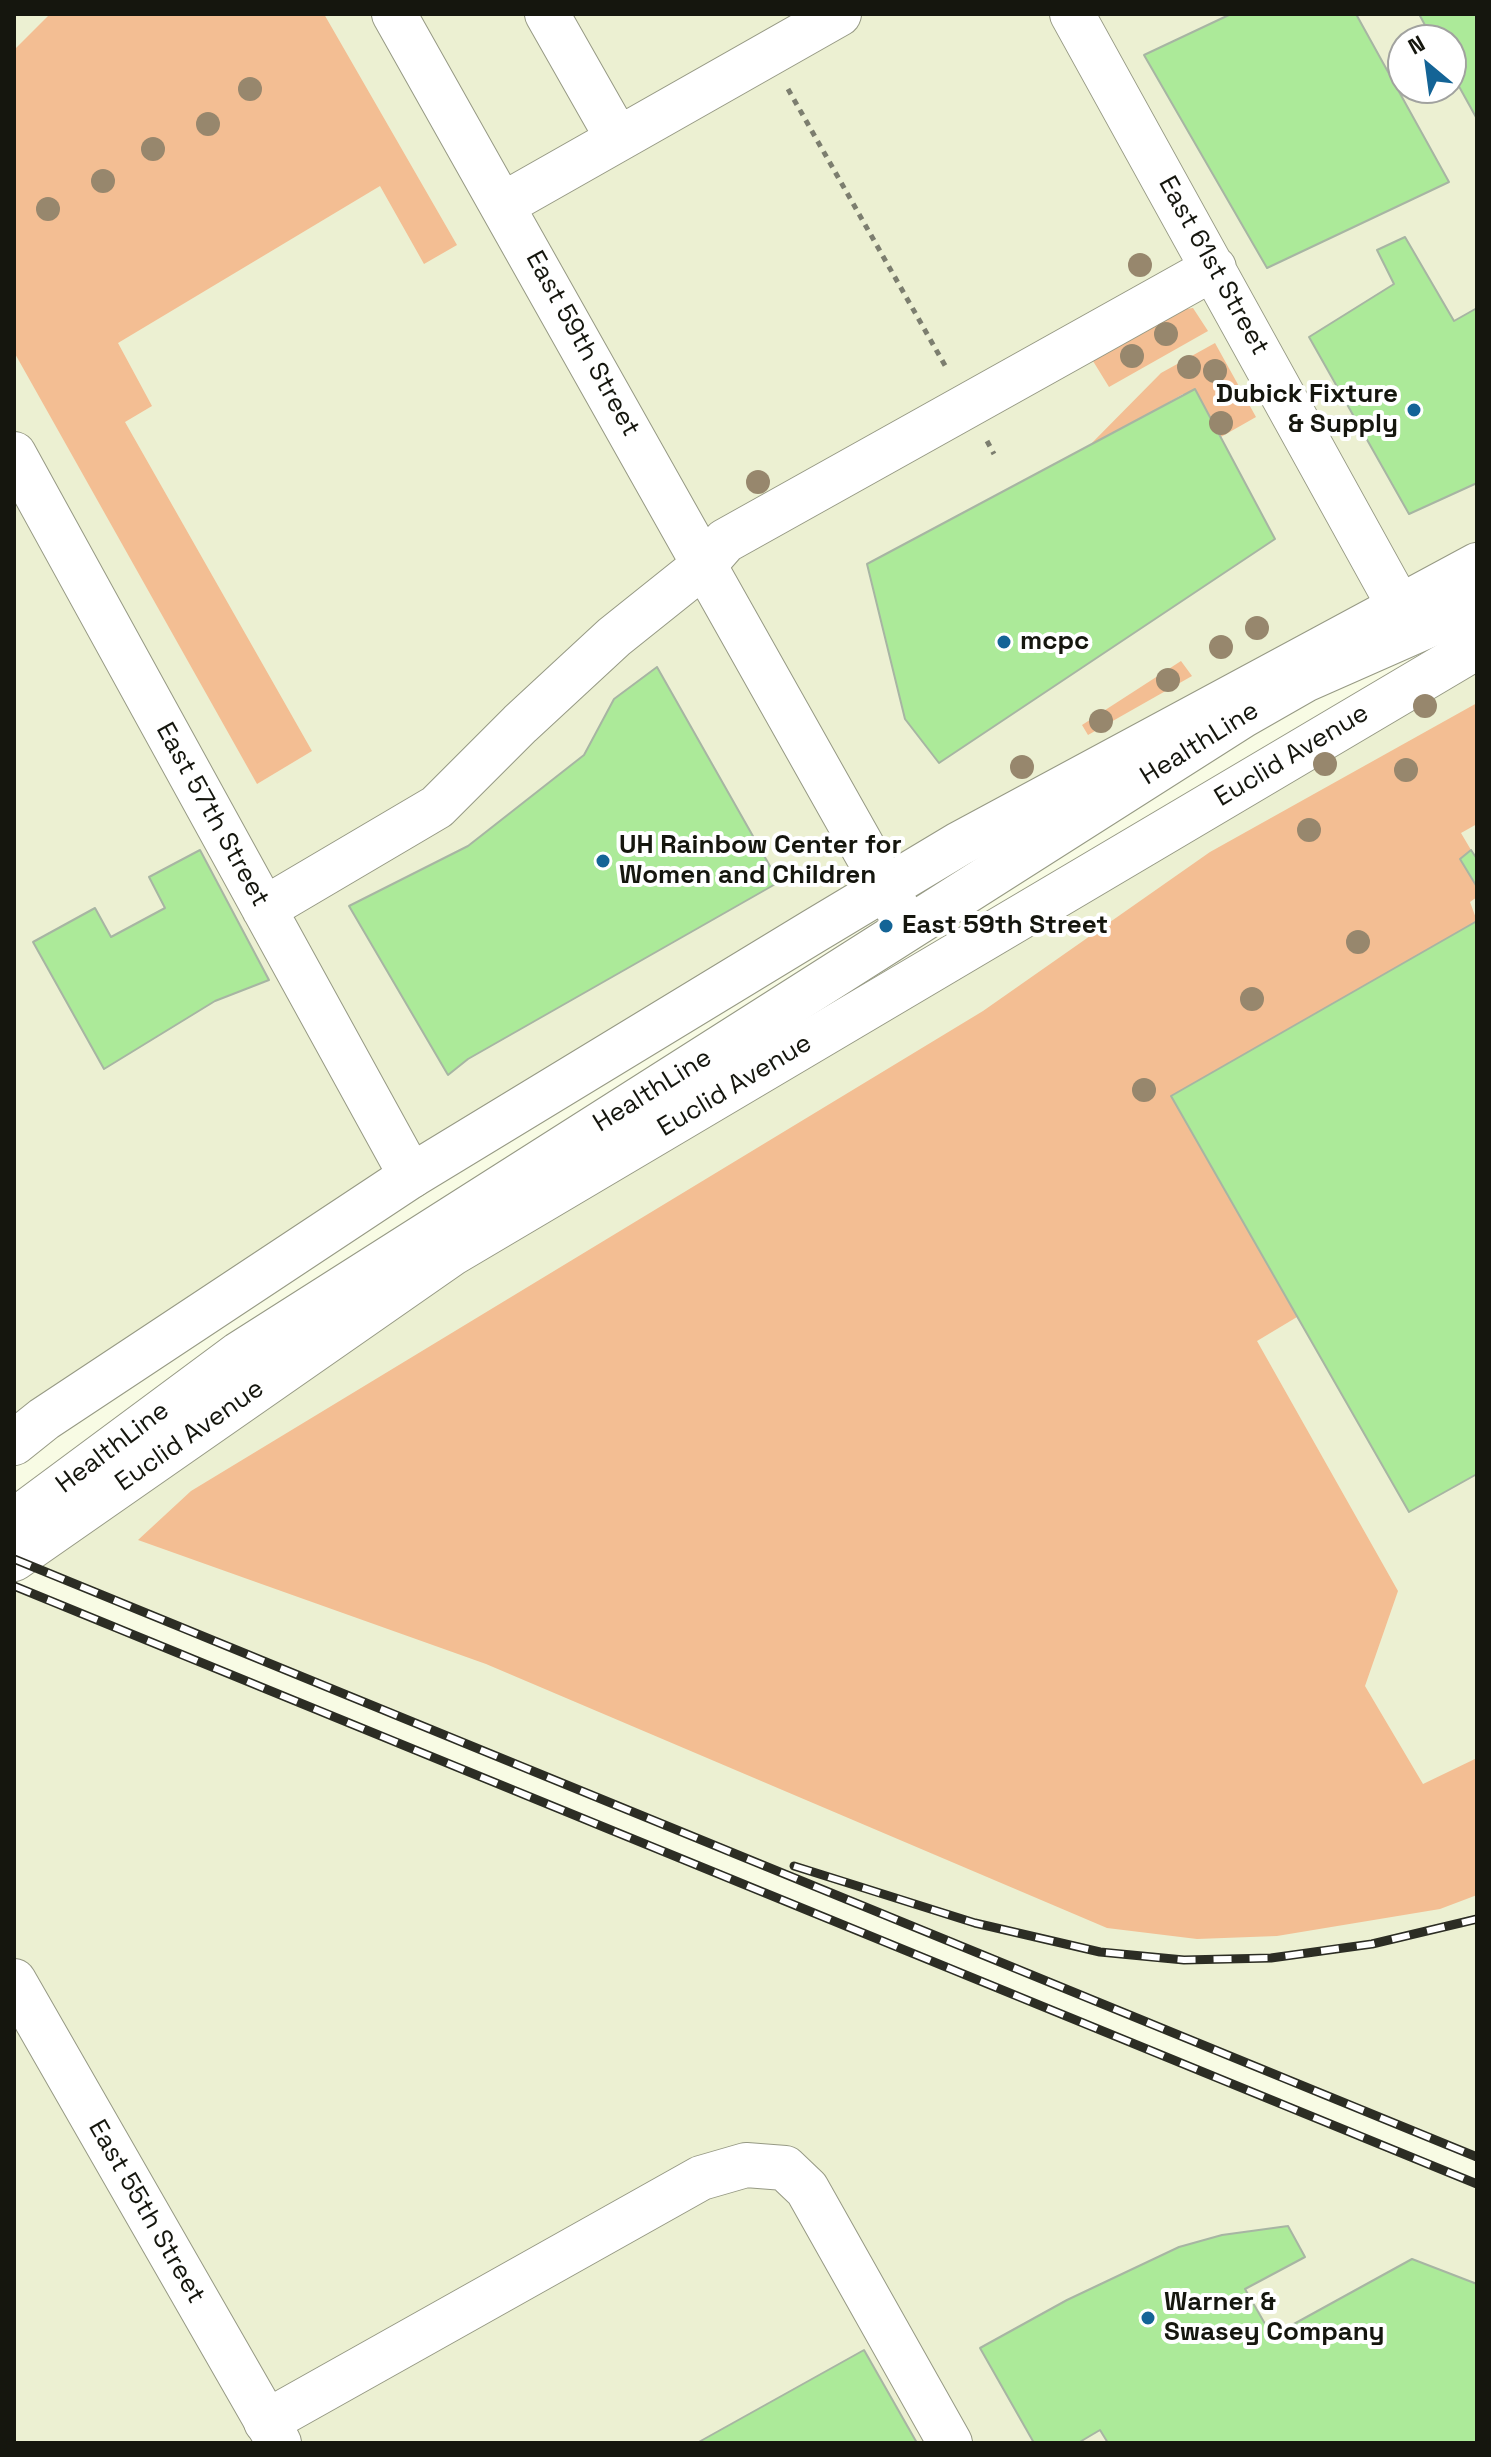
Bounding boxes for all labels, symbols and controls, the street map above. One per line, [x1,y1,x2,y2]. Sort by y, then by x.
north arrow [1387,24,1467,104]
text: N [1403,29,1430,61]
street label: East 61st Street [1151,171,1275,361]
street label: East 59th Street [518,246,646,442]
place label: Dubick Fixture & Supply [1216,379,1398,440]
marker: Dubick Fixture & Supply [1405,401,1423,419]
place label: mcpc [1020,626,1089,658]
marker: mcpc [995,633,1013,651]
street label: HealthLine [1135,695,1265,793]
street label: Euclid Avenue [1209,698,1375,814]
street label: East 57th Street [149,718,275,912]
place label: UH Rainbow Center for Women and Children [619,830,902,892]
marker: UH Rainbow Center for Women and Children [594,852,612,870]
place label: East 59th Street [902,910,1108,942]
marker: East 59th Street [877,917,895,935]
street label: Euclid Avenue [652,1028,818,1144]
street label: HealthLine [588,1042,718,1140]
street label: Euclid Avenue [110,1373,270,1499]
street label: HealthLine [50,1395,176,1501]
street label: East 55th Street [81,2115,211,2309]
place label: Warner & Swasey Company [1164,2287,1385,2348]
marker: Warner & Swasey Company [1139,2309,1157,2327]

